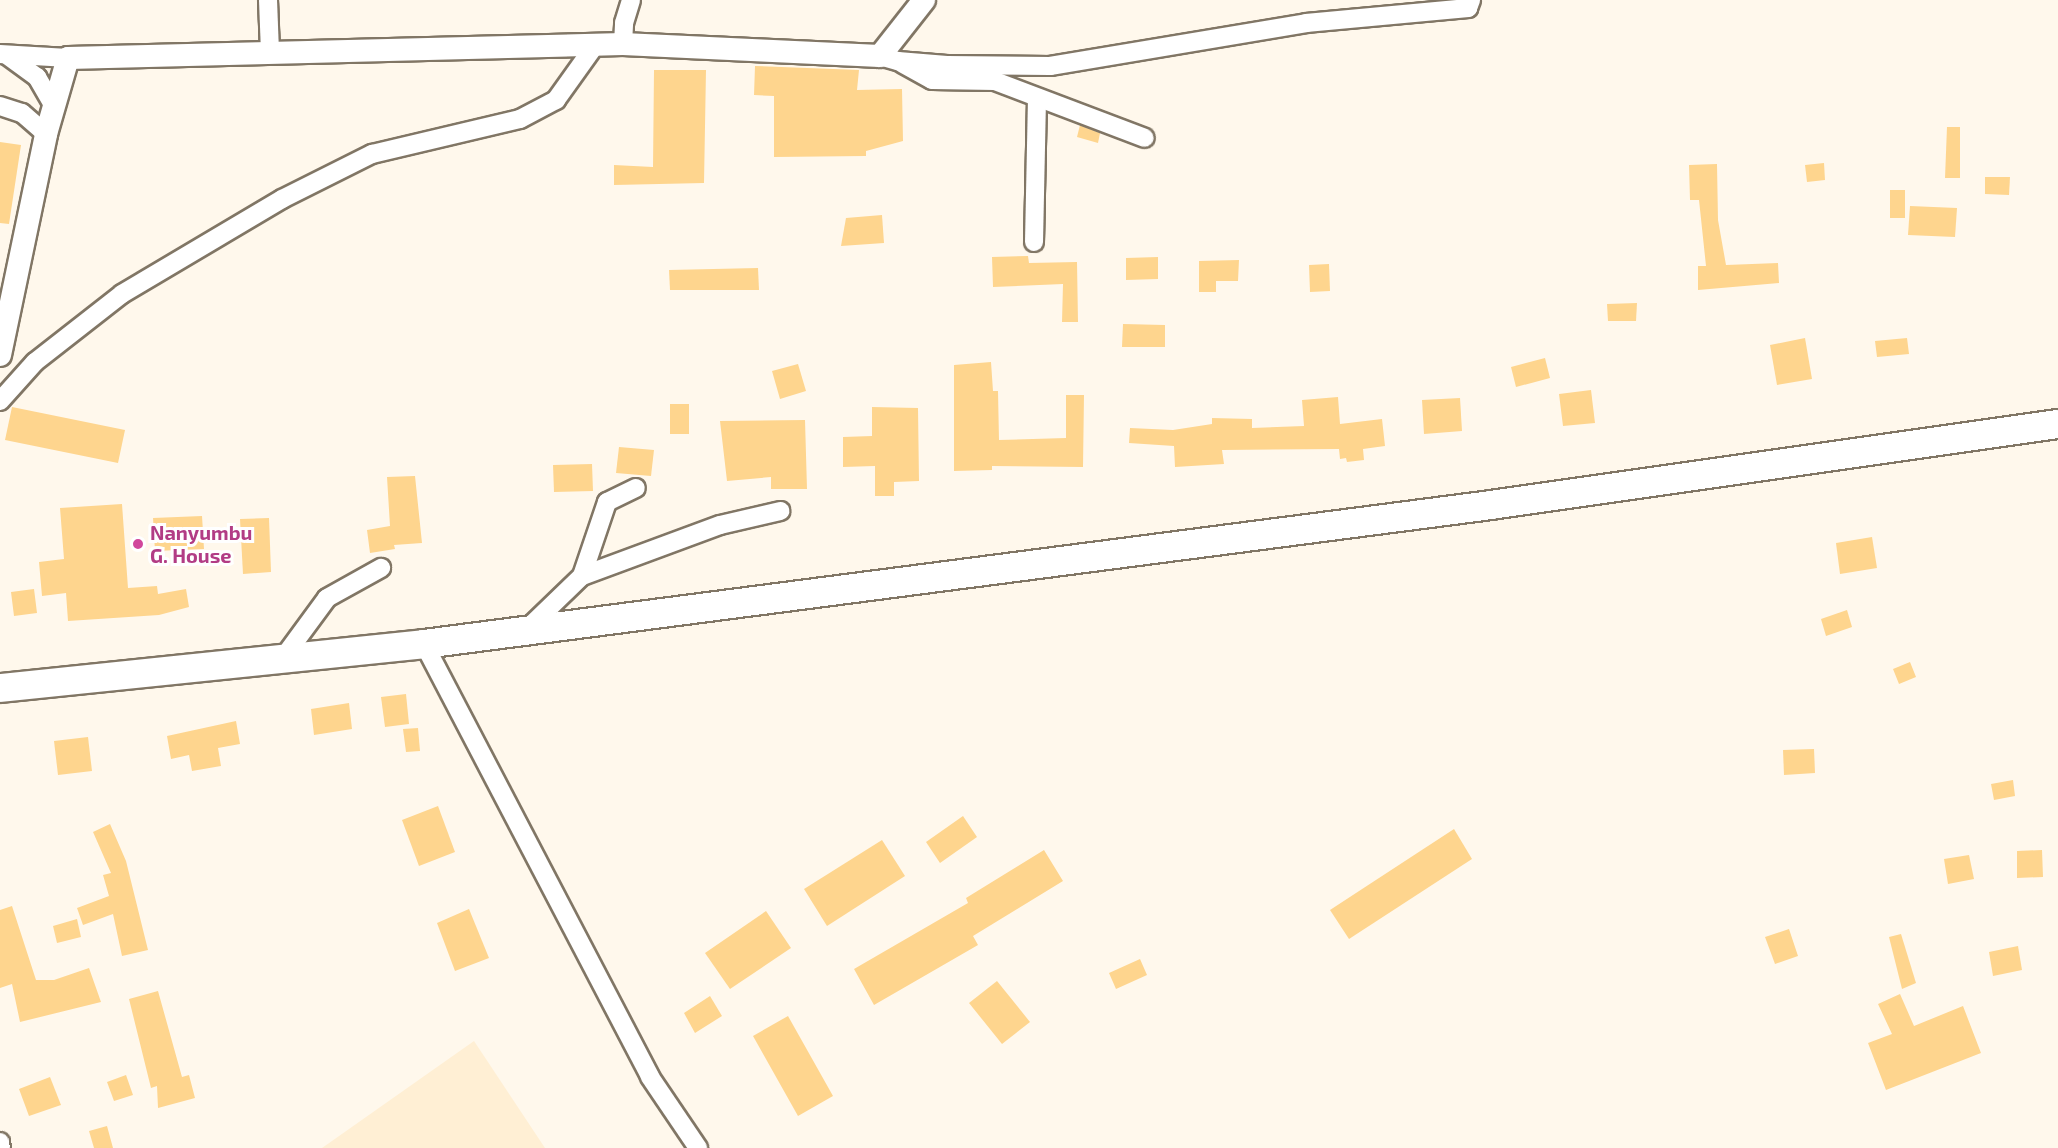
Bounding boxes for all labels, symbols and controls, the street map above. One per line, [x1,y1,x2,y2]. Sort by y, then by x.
place label: Nanyumbu G. House [150,520,252,567]
marker: Nanyumbu G. House [131,537,145,551]

